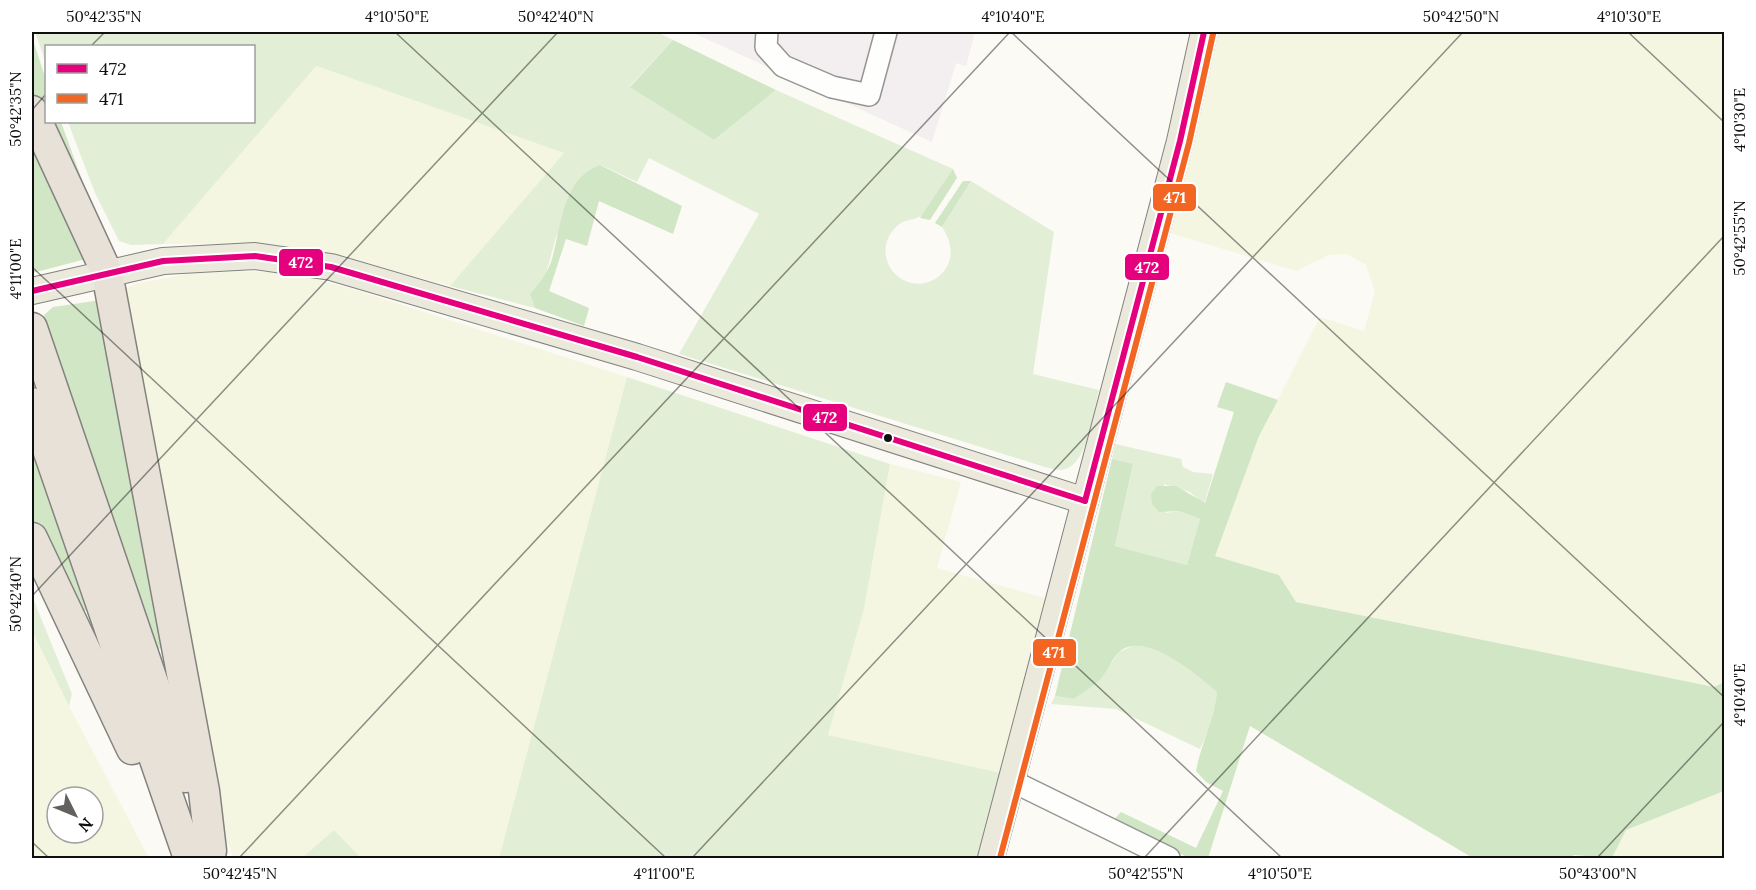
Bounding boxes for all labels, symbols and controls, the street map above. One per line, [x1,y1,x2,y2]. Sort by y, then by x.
text: 50°42'35"N [66,7,142,26]
text: 4°10'50"E [365,7,429,26]
text: 50°42'40"N [518,7,594,26]
text: 4°10'40"E [981,7,1045,26]
text: 50°42'50"N [1423,7,1499,26]
text: 4°10'30"E [1597,7,1661,26]
legend [45,45,255,123]
text: 472 [99,57,127,80]
text: 50°42'35"N [6,71,25,147]
text: 471 [99,87,124,110]
text: 4°10'30"E [1730,88,1749,152]
line badge: 471 [1152,183,1197,212]
text: 471 [1164,187,1186,207]
text: 50°42'55"N [1730,200,1749,276]
text: 4°11'00"E [6,238,25,300]
line badge: 472 [278,248,324,277]
text: 472 [289,252,313,272]
line badge: 472 [1124,253,1170,281]
text: 472 [1135,257,1159,277]
line badge: 472 [802,403,848,432]
text: 472 [813,407,837,427]
unlabelled marker [882,432,894,444]
text: 50°42'40"N [6,556,25,632]
line badge: 471 [1032,638,1077,667]
text: 471 [1043,642,1065,662]
text: 4°10'40"E [1730,663,1749,727]
north arrow [45,785,105,845]
text: N [74,814,98,837]
text: 50°42'45"N [203,864,277,883]
text: 4°11'00"E [633,864,695,883]
text: 50°42'55"N [1108,864,1184,883]
text: 4°10'50"E [1248,864,1312,883]
text: 50°43'00"N [1559,864,1637,883]

